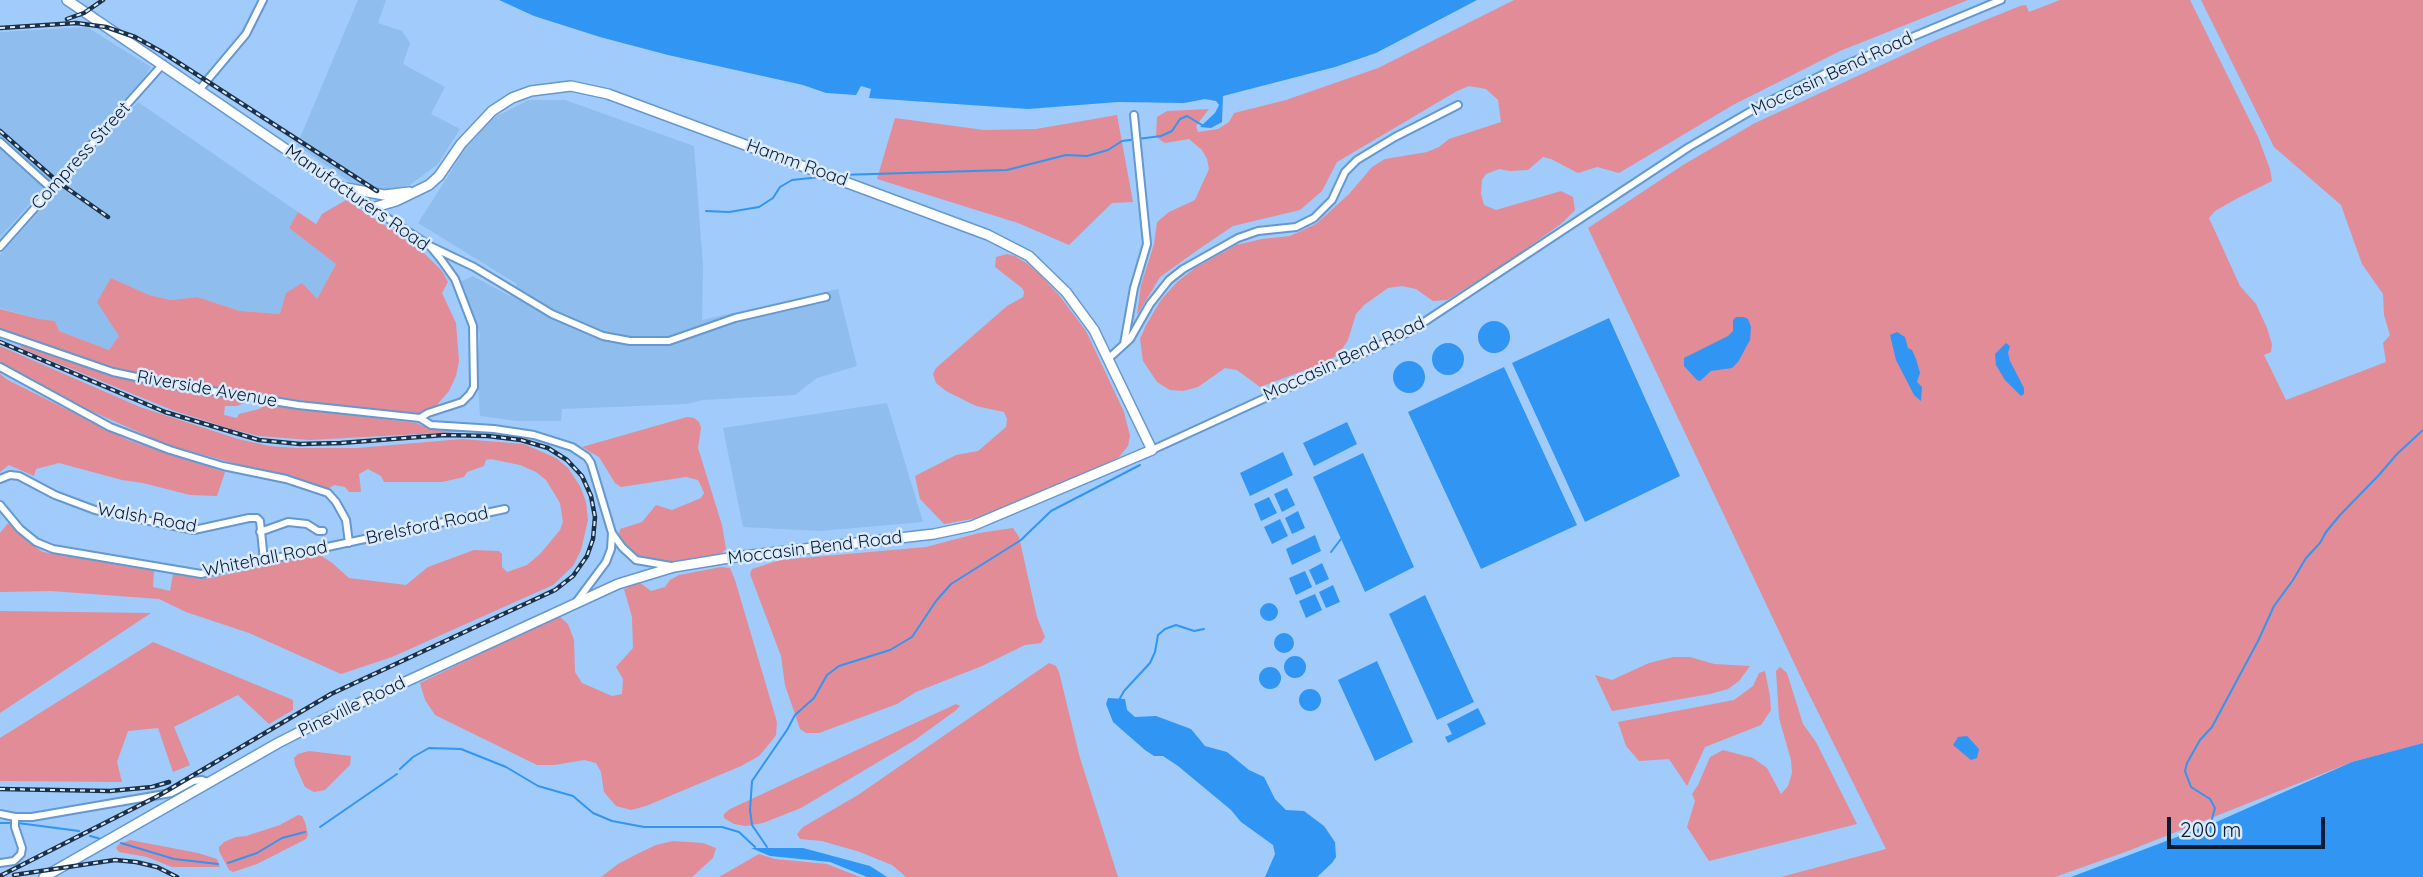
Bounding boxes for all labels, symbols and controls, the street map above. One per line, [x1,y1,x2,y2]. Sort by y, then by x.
street label: Moccasin Bend Road [1748,27,1916,121]
street label: Compress Street [27,98,135,214]
street label: Hamm Road [743,135,851,191]
street label: Manufacturers Road [281,140,433,256]
street label: Moccasin Bend Road [1260,312,1428,406]
street label: Riverside Avenue [135,366,279,412]
street label: Walsh Road [96,499,198,537]
street label: Brelsford Road [364,502,490,550]
street label: Moccasin Bend Road [726,527,904,569]
street label: Whitehall Road [201,536,329,582]
street label: Pineville Road [295,672,409,742]
scale bar [2171,804,2328,848]
text: 200 m [2180,816,2242,842]

